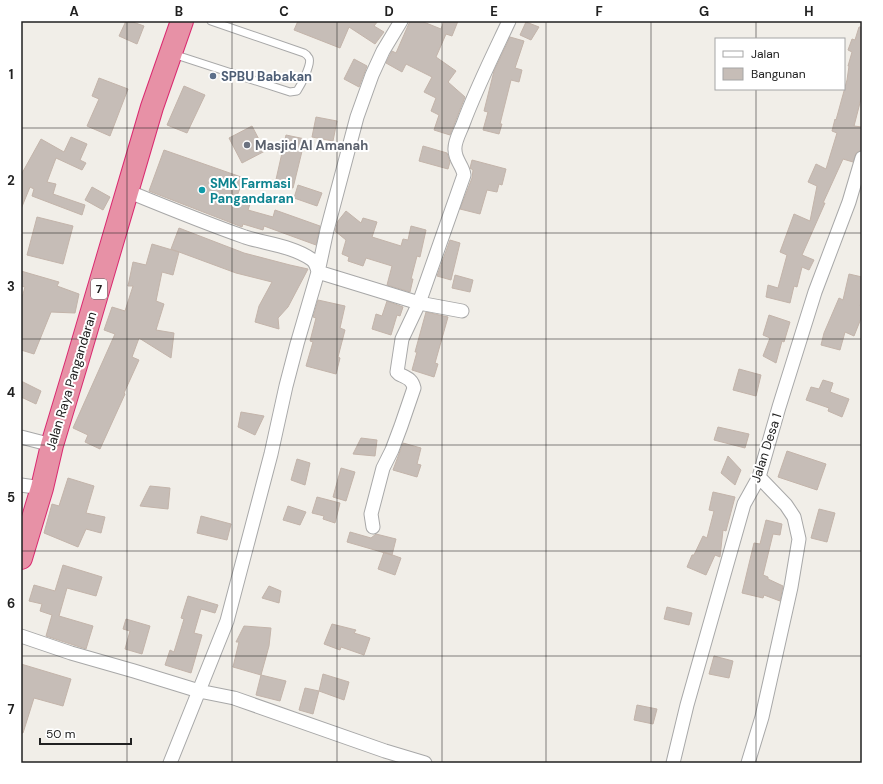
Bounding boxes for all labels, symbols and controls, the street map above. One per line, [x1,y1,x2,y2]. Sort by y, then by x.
text: A [69,3,79,20]
text: B [175,3,183,20]
text: C [279,3,289,20]
text: D [384,3,394,20]
text: E [490,3,498,20]
text: F [595,3,603,20]
text: G [699,3,709,20]
text: H [804,3,814,20]
legend [715,38,845,90]
text: Jalan [751,46,780,62]
text: 1 [9,66,13,83]
text: Bangunan [751,66,806,82]
place label: SPBU Babakan [221,68,312,85]
marker: SPBU Babakan [208,71,218,81]
place label: Masjid Al Amanah [255,137,368,154]
marker: Masjid Al Amanah [242,140,252,150]
text: 2 [7,172,15,189]
place label: SMK Farmasi Pangandaran [210,175,294,207]
marker: SMK Farmasi Pangandaran [197,185,207,195]
text: 3 [7,278,15,295]
road number: 7 [91,279,107,299]
street label: Jalan Raya Pangandaran [42,309,100,453]
text: 4 [7,384,15,401]
street label: Jalan Desa 1 [747,411,785,485]
text: 5 [7,489,15,506]
text: 6 [7,595,15,612]
text: 7 [8,701,15,718]
scale bar [40,720,131,746]
text: 50 m [46,726,75,742]

